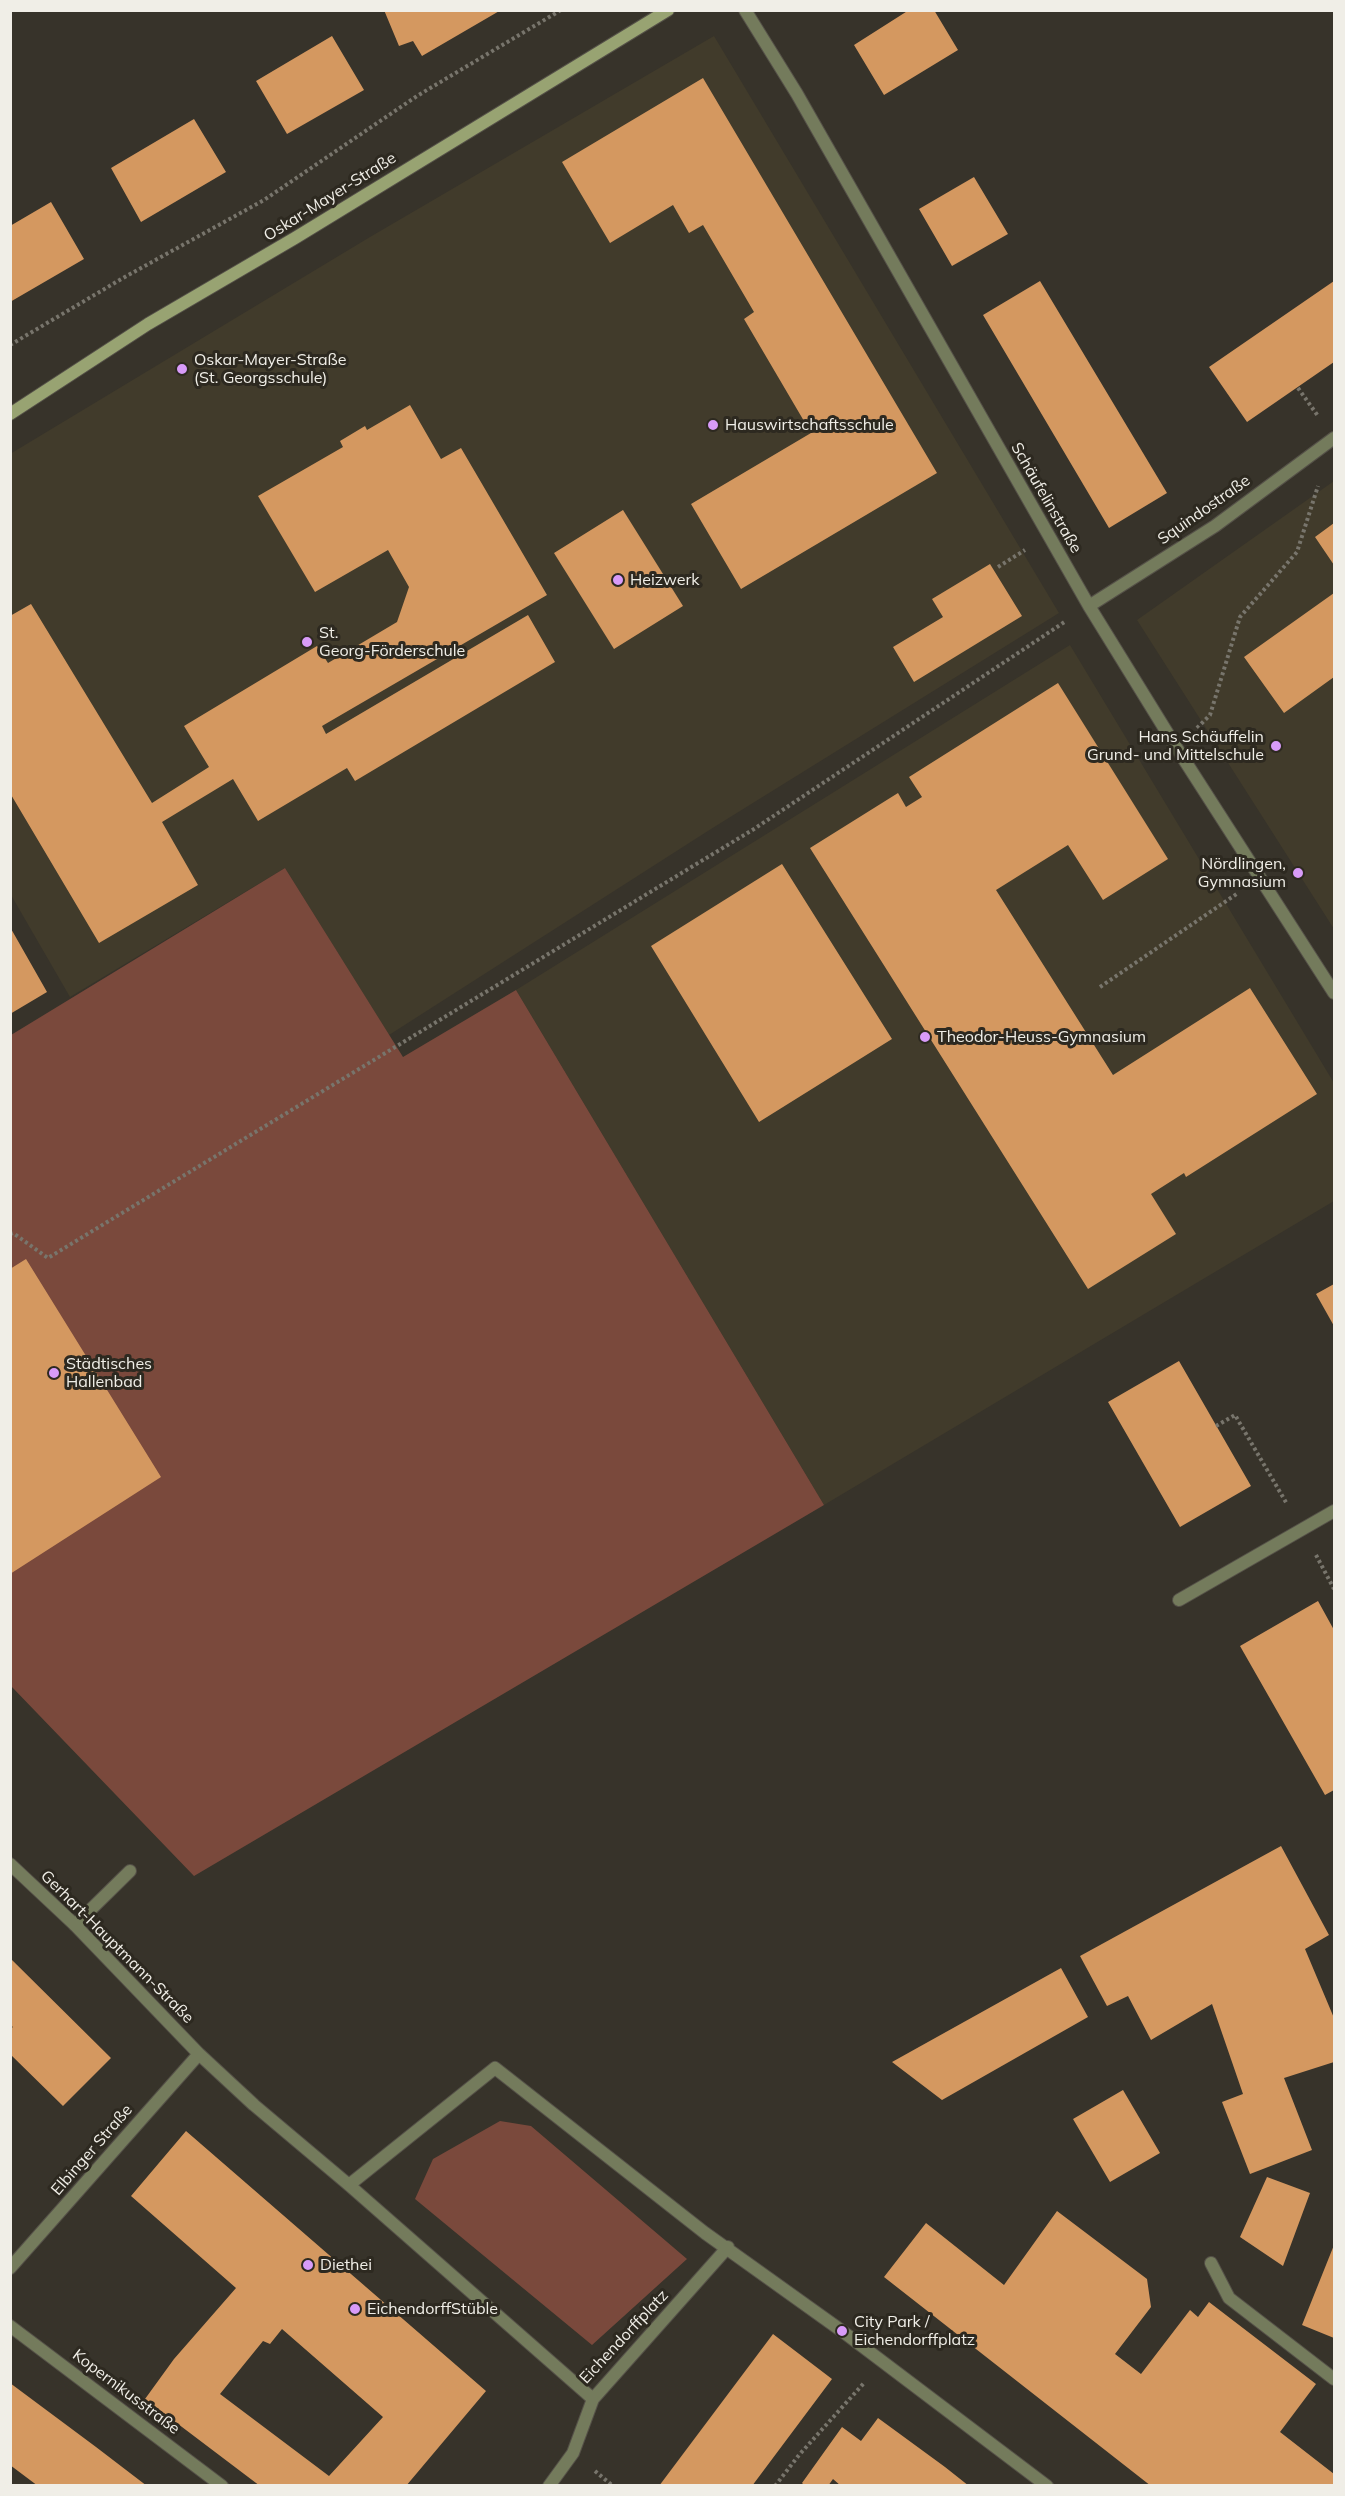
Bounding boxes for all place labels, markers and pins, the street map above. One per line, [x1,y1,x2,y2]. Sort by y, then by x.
place label: Oskar-Mayer-Straße (St. Georgsschule) [194,350,346,388]
marker: Oskar-Mayer-Straße (St. Georgsschule) [175,362,189,376]
place label: Hauswirtschaftsschule [725,415,894,435]
marker: Hauswirtschaftsschule [706,418,720,432]
place label: Heizwerk [630,570,700,590]
marker: Heizwerk [611,573,625,587]
place label: St. Georg-Förderschule [319,623,465,661]
marker: St. Georg-Förderschule [300,635,314,649]
place label: Hans Schäuffelin Grund- und Mittelschule [1087,727,1264,765]
marker: Hans Schäuffelin Grund- und Mittelschule [1269,739,1283,753]
place label: Nördlingen, Gymnasium [1198,854,1286,892]
marker: Nördlingen, Gymnasium [1291,866,1305,880]
place label: Theodor-Heuss-Gymnasium [937,1027,1146,1047]
marker: Theodor-Heuss-Gymnasium [918,1030,932,1044]
place label: Städtisches Hallenbad [66,1354,152,1392]
marker: Städtisches Hallenbad [47,1366,61,1380]
place label: Diethei [320,2255,372,2275]
marker: Diethei [301,2258,315,2272]
place label: EichendorffStüble [367,2299,498,2319]
marker: EichendorffStüble [348,2302,362,2316]
place label: City Park / Eichendorffplatz [854,2312,975,2350]
marker: City Park / Eichendorffplatz [835,2324,849,2338]

